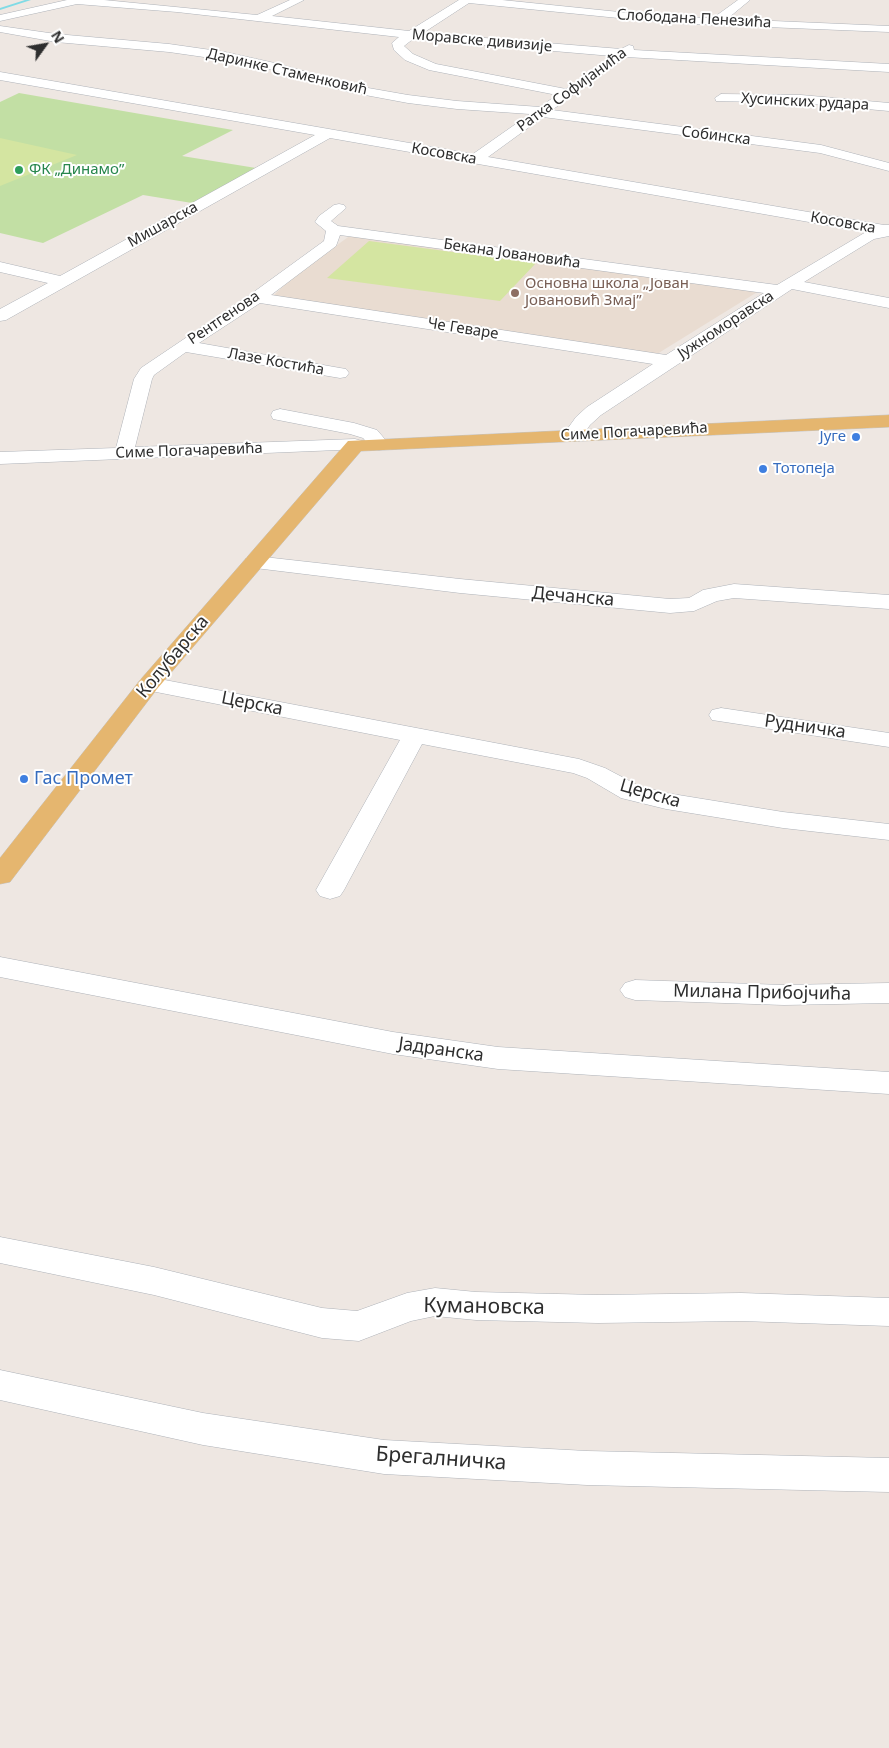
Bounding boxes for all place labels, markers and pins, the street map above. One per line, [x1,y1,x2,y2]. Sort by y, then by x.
place label: ФК „Динамо” [29,161,124,179]
marker: ФК „Динамо” [13,164,25,176]
place label: Основна школа „Јован Јовановић Змај” [525,275,689,310]
marker: Основна школа „Јован Јовановић Змај” [509,287,521,299]
place label: Југе [820,428,846,446]
marker: Југе [850,431,862,443]
place label: Тотопеја [773,460,835,478]
marker: Тотопеја [757,463,769,475]
place label: Гас Промет [34,768,133,790]
marker: Гас Промет [18,773,30,785]

